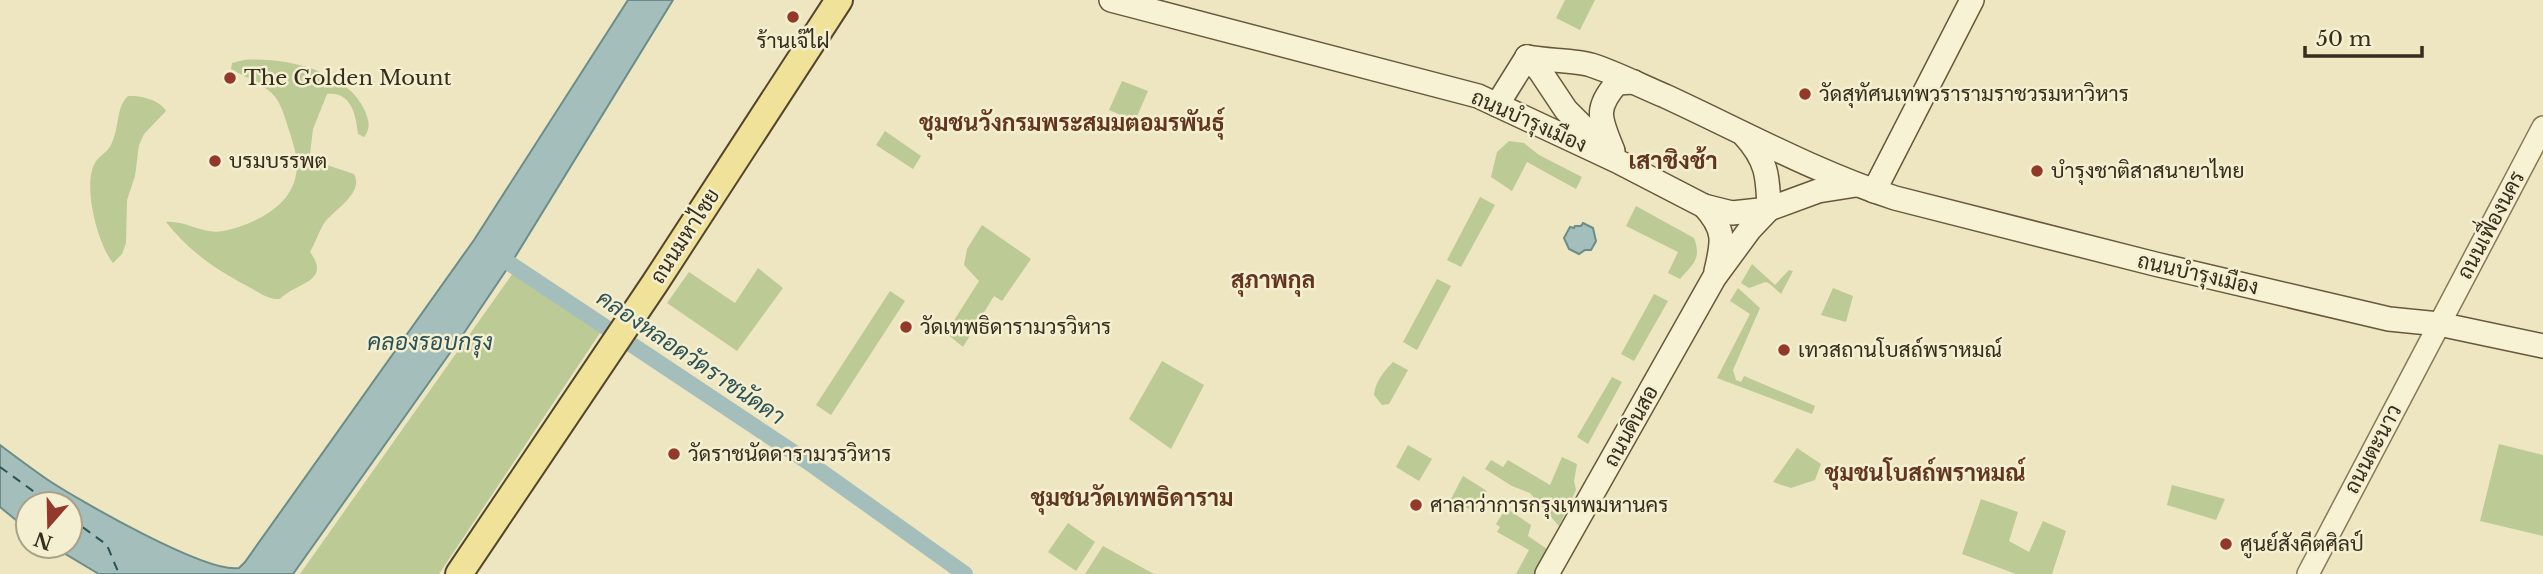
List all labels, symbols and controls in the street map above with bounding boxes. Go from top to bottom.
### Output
marker: ร้านเจ๊ไฝ [785,9,801,25]
scale bar [2305,14,2422,58]
text: 50 m [2316,26,2372,52]
place label: ร้านเจ๊ไฝ [756,28,830,54]
place label: The Golden Mount [244,65,451,91]
marker: The Golden Mount [222,70,238,86]
place label: วัดสุทัศนเทพวรารามราชวรมหาวิหาร [1819,81,2129,108]
street label: ถนนบำรุงเมือง [1467,83,1591,159]
marker: วัดสุทัศนเทพวรารามราชวรมหาวิหาร [1797,86,1813,102]
district label: ชุมชนวังกรมพระสมมตอมรพันธุ์ [919,107,1226,140]
district label: เสาชิงช้า [1628,145,1718,175]
place label: บรมบรรพต [229,148,327,174]
marker: บรมบรรพต [207,153,223,169]
place label: บำรุงชาติสาสนายาไทย [2051,158,2244,185]
marker: บำรุงชาติสาสนายาไทย [2029,163,2045,179]
street label: ถนนเฟื่องนคร [2445,163,2530,283]
street label: ถนนมหาไชย [645,183,725,289]
street label: ถนนบำรุงเมือง [2135,246,2261,302]
district label: สุภาพกุล [1231,266,1315,297]
water label: คลองหลอดวัดราชนัดดา [592,284,790,430]
place label: วัดเทพธิดารามวรวิหาร [920,314,1111,340]
marker: วัดเทพธิดารามวรวิหาร [898,319,914,335]
water label: คลองรอบกรุง [367,328,493,358]
place label: เทวสถานโบสถ์พราหมณ์ [1798,336,2002,363]
marker: เทวสถานโบสถ์พราหมณ์ [1776,342,1792,358]
street label: ถนนดินสอ [1598,381,1664,471]
street label: ถนนตะนาว [2339,400,2407,498]
place label: วัดราชนัดดารามวรวิหาร [688,441,891,467]
marker: วัดราชนัดดารามวรวิหาร [666,446,682,462]
district label: ชุมชนโบสถ์พราหมณ์ [1824,457,2026,490]
district label: ชุมชนวัดเทพธิดาราม [1031,483,1233,515]
north arrow [14,490,84,560]
place label: ศาลาว่าการกรุงเทพมหานคร [1430,492,1668,519]
marker: ศาลาว่าการกรุงเทพมหานคร [1408,497,1424,513]
text: N [31,527,56,554]
place label: ศูนย์สังคีตศิลป์ [2240,529,2364,559]
marker: ศูนย์สังคีตศิลป์ [2218,536,2234,552]

